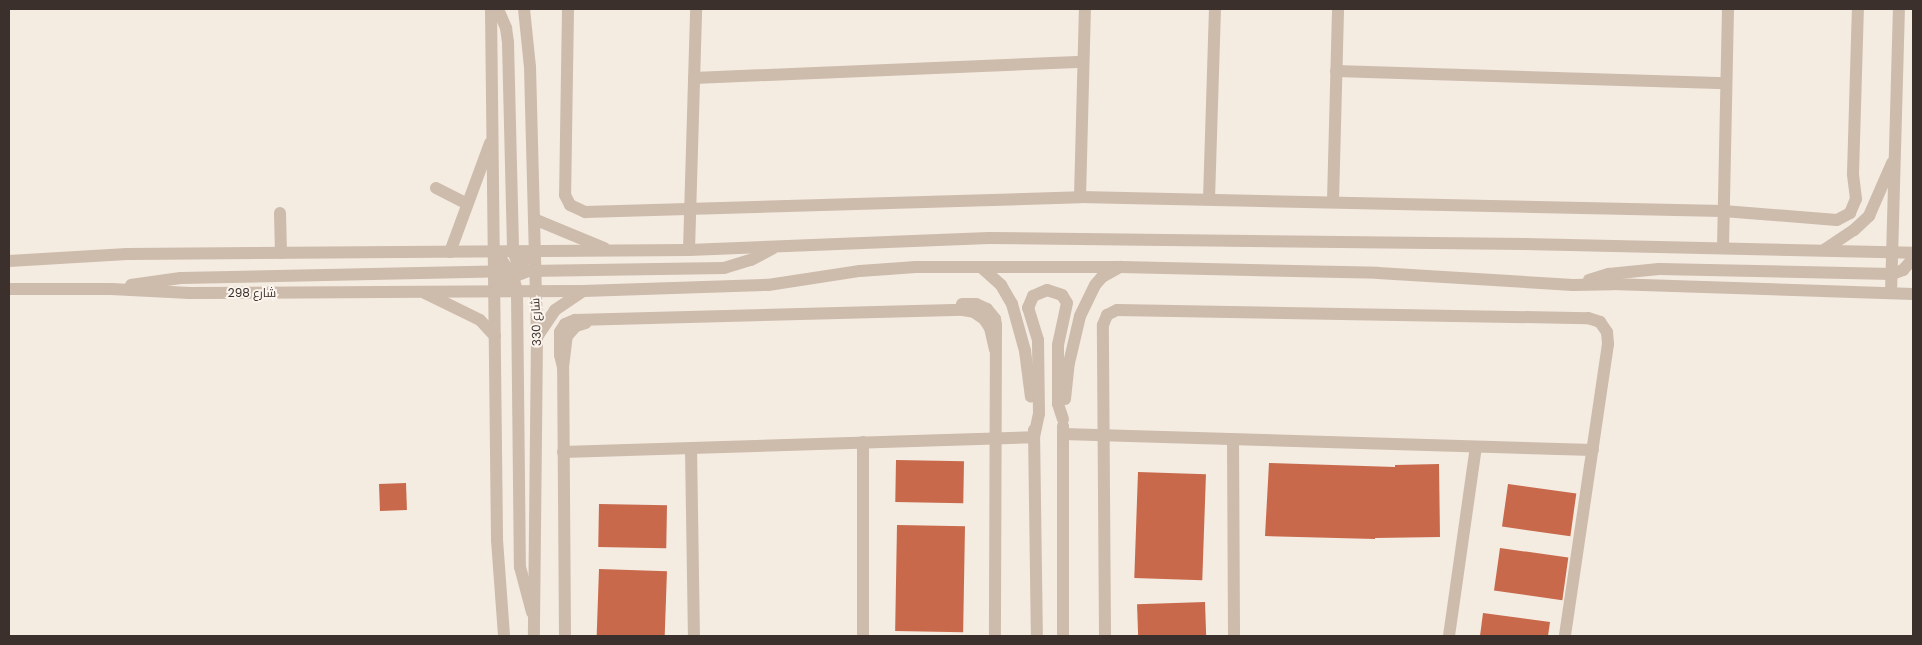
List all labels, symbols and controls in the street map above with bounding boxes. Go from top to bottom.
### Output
street label: شارع 298 [228,286,276,300]
street label: شارع 330 [528,298,544,346]

